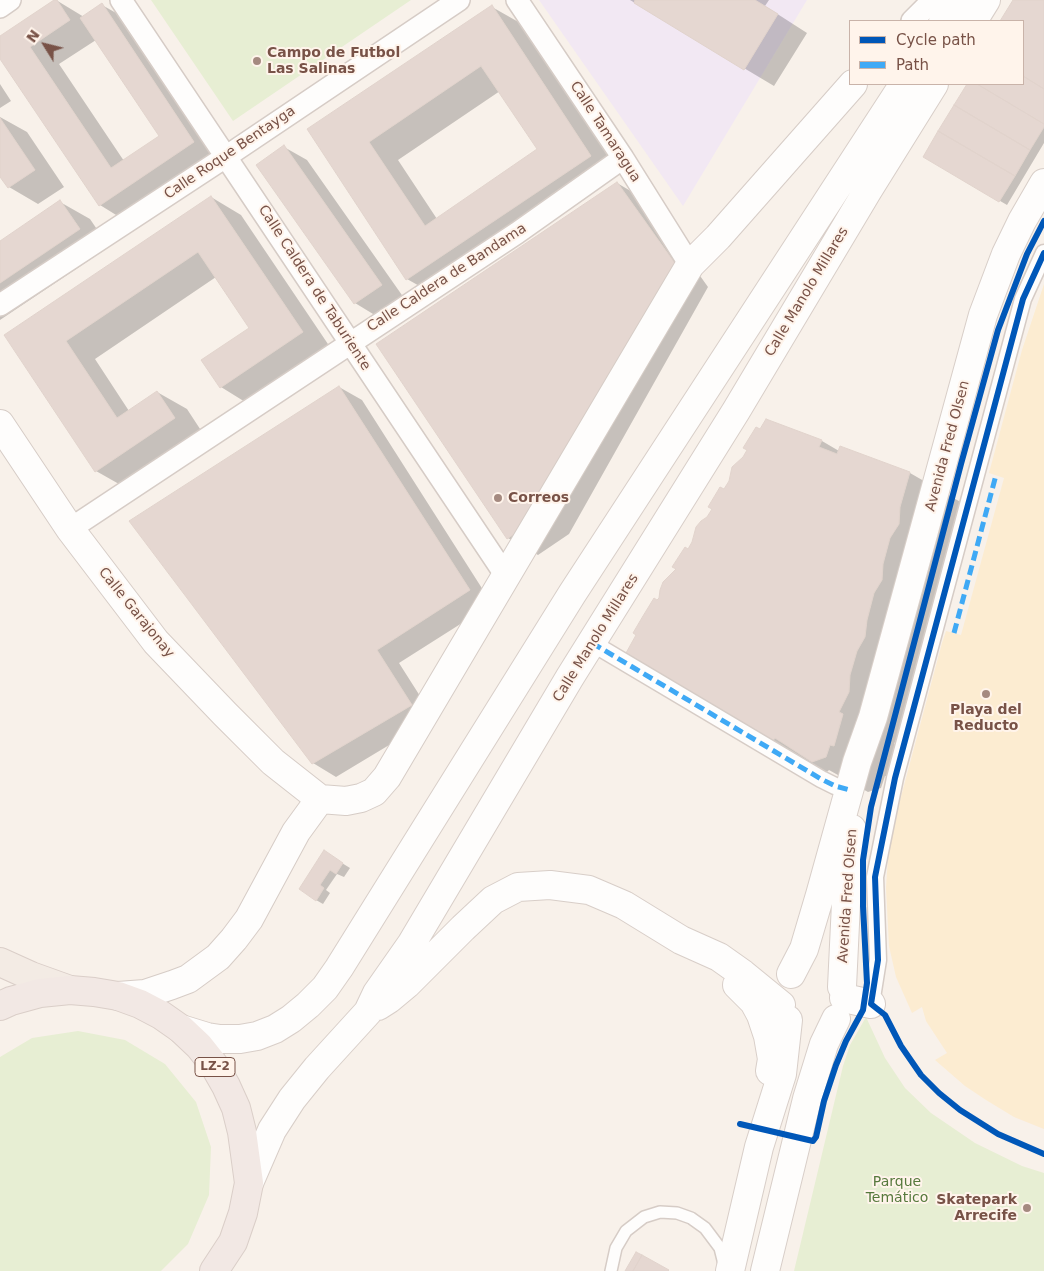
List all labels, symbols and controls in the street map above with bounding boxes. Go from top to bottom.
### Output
north arrow [20,20,70,70]
legend [849,20,1024,85]
text: N [23,27,43,46]
text: Cycle path [896,31,976,49]
place label: Campo de Futbol Las Salinas [267,45,400,78]
marker: Campo de Futbol Las Salinas [251,55,263,67]
text: Path [896,56,929,74]
street label: Calle Tamaragua [566,78,644,186]
street label: Calle Roque Bentayga [161,103,299,203]
street label: Calle Caldera de Taburiente [254,202,374,374]
street label: Calle Caldera de Bandama [364,220,530,336]
street label: Calle Manolo Millares [762,224,852,360]
street label: Avenida Fred Olsen [922,379,974,513]
place label: Correos [508,490,569,506]
marker: Correos [492,492,504,504]
street label: Calle Garajonay [94,565,178,661]
street label: Calle Manolo Millares [550,571,642,705]
marker: Playa del Reducto [980,688,992,700]
place label: Playa del Reducto [950,702,1022,734]
street label: Avenida Fred Olsen [835,828,861,964]
road number: LZ-2 [195,1058,235,1076]
park label: Parque Temático [866,1174,928,1206]
place label: Skatepark Arrecife [936,1192,1017,1224]
marker: Skatepark Arrecife [1021,1202,1033,1214]

